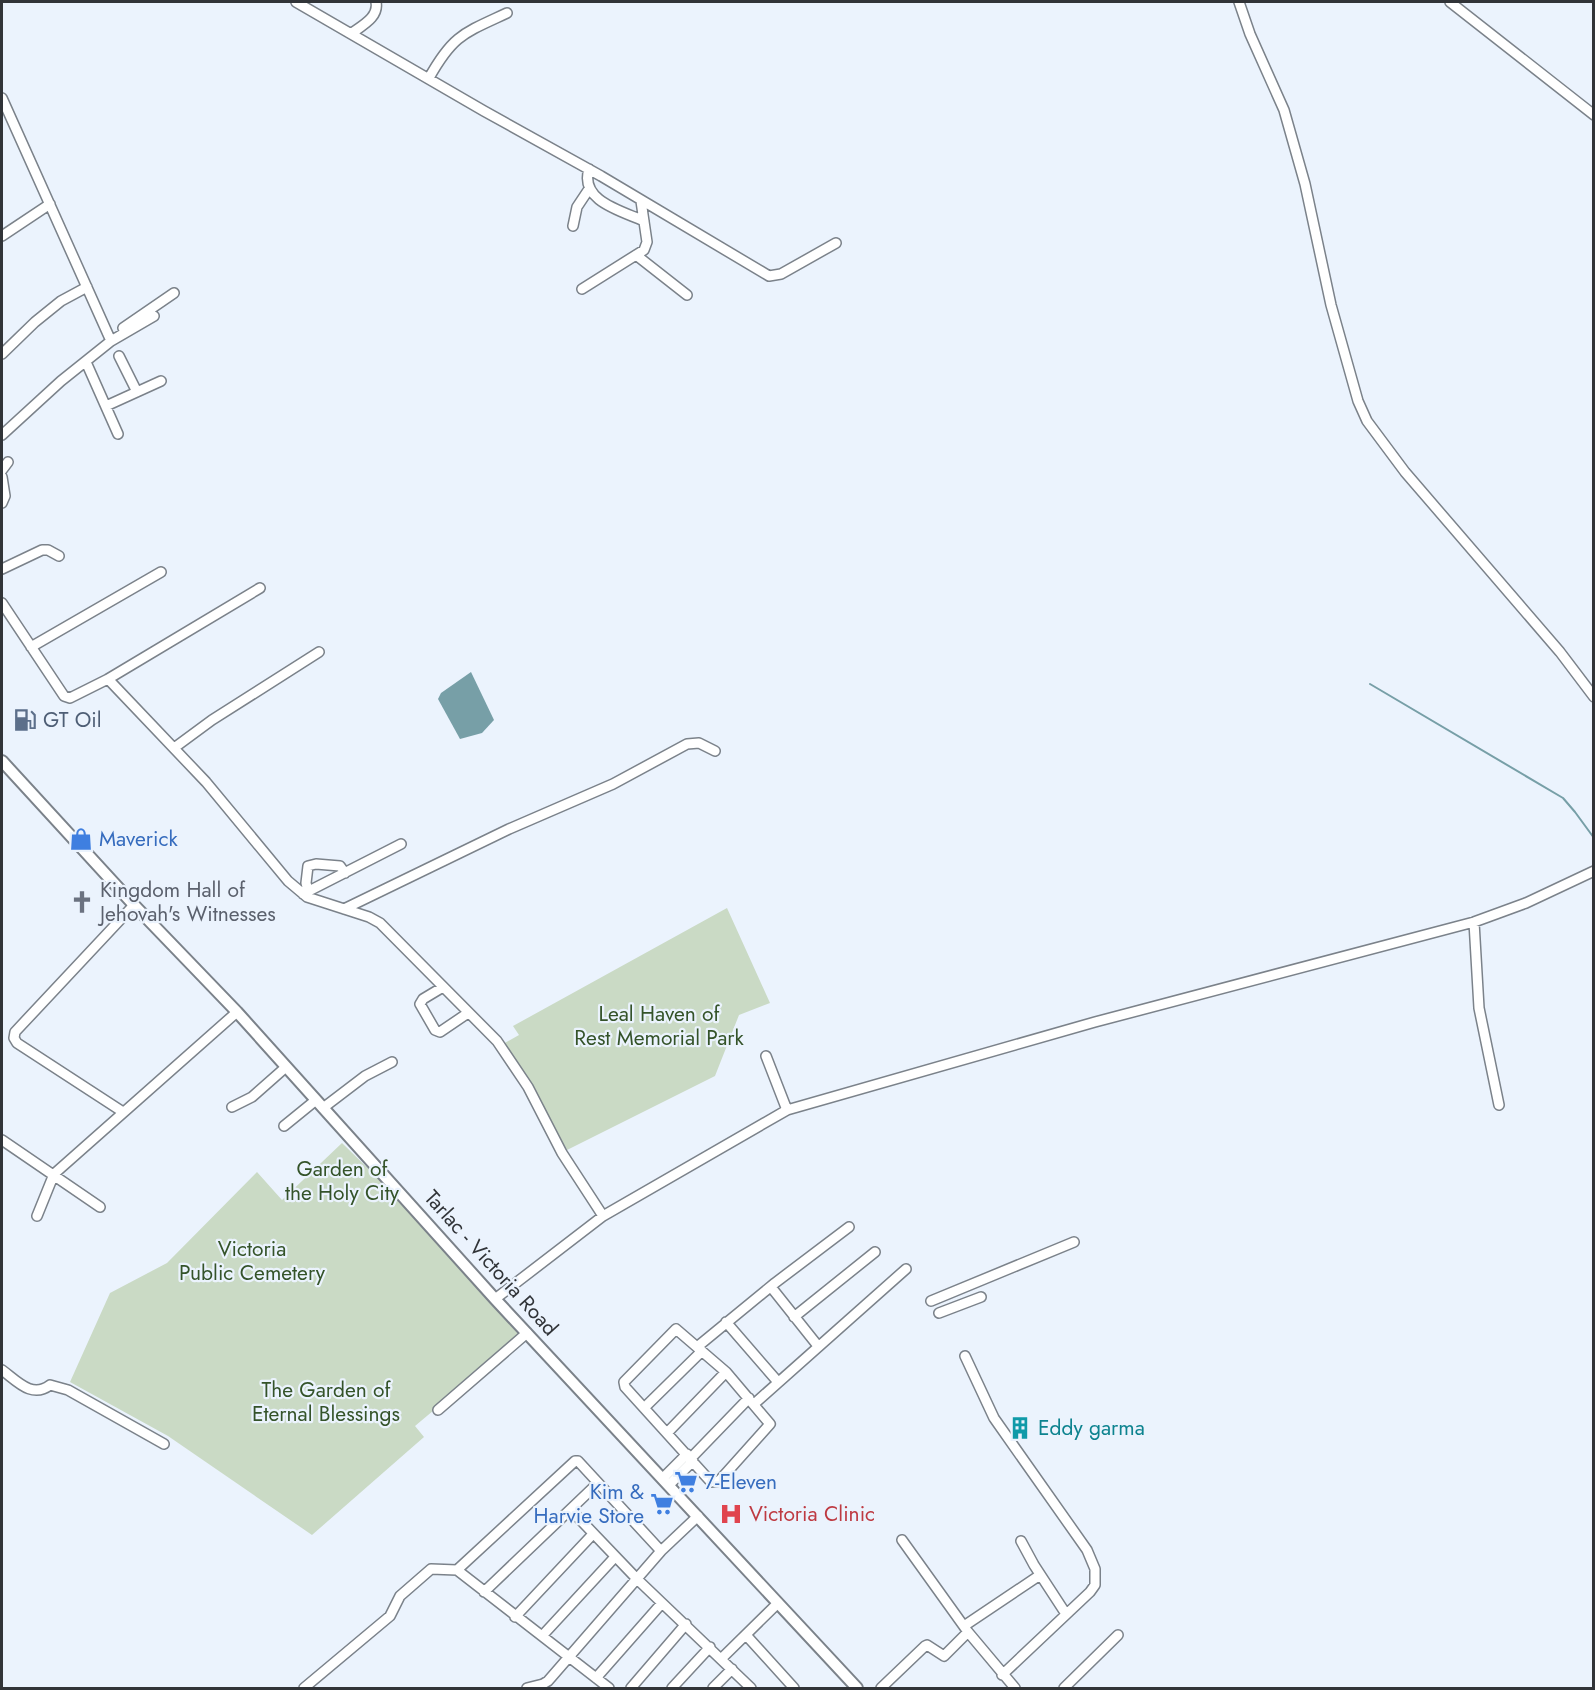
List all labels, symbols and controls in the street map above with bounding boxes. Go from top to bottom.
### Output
place label: GT Oil [43,705,102,735]
fuel station icon: GT Oil [12,707,38,733]
place label: Maverick [99,824,178,854]
shop icon: Maverick [68,826,94,852]
place label: Kingdom Hall of Jehovah's Witnesses [97,875,276,929]
church icon: Kingdom Hall of Jehovah's Witnesses [69,889,95,915]
park label: Leal Haven of Rest Memorial Park [574,999,744,1053]
park label: Garden of the Holy City [285,1154,400,1208]
street label: Tarlac - Victoria Road [417,1183,565,1343]
park label: Victoria Public Cemetery [179,1234,326,1288]
park label: The Garden of Eternal Blessings [252,1375,400,1429]
place label: Eddy garma [1038,1413,1145,1443]
building icon: Eddy garma [1007,1415,1033,1441]
place label: 7-Eleven [704,1467,777,1497]
supermarket icon: 7-Eleven [673,1469,699,1495]
place label: Kim & Harvie Store [534,1477,644,1531]
supermarket icon: Kim & Harvie Store [649,1491,675,1517]
place label: Victoria Clinic [749,1499,875,1529]
hospital icon: Victoria Clinic [718,1501,744,1527]

